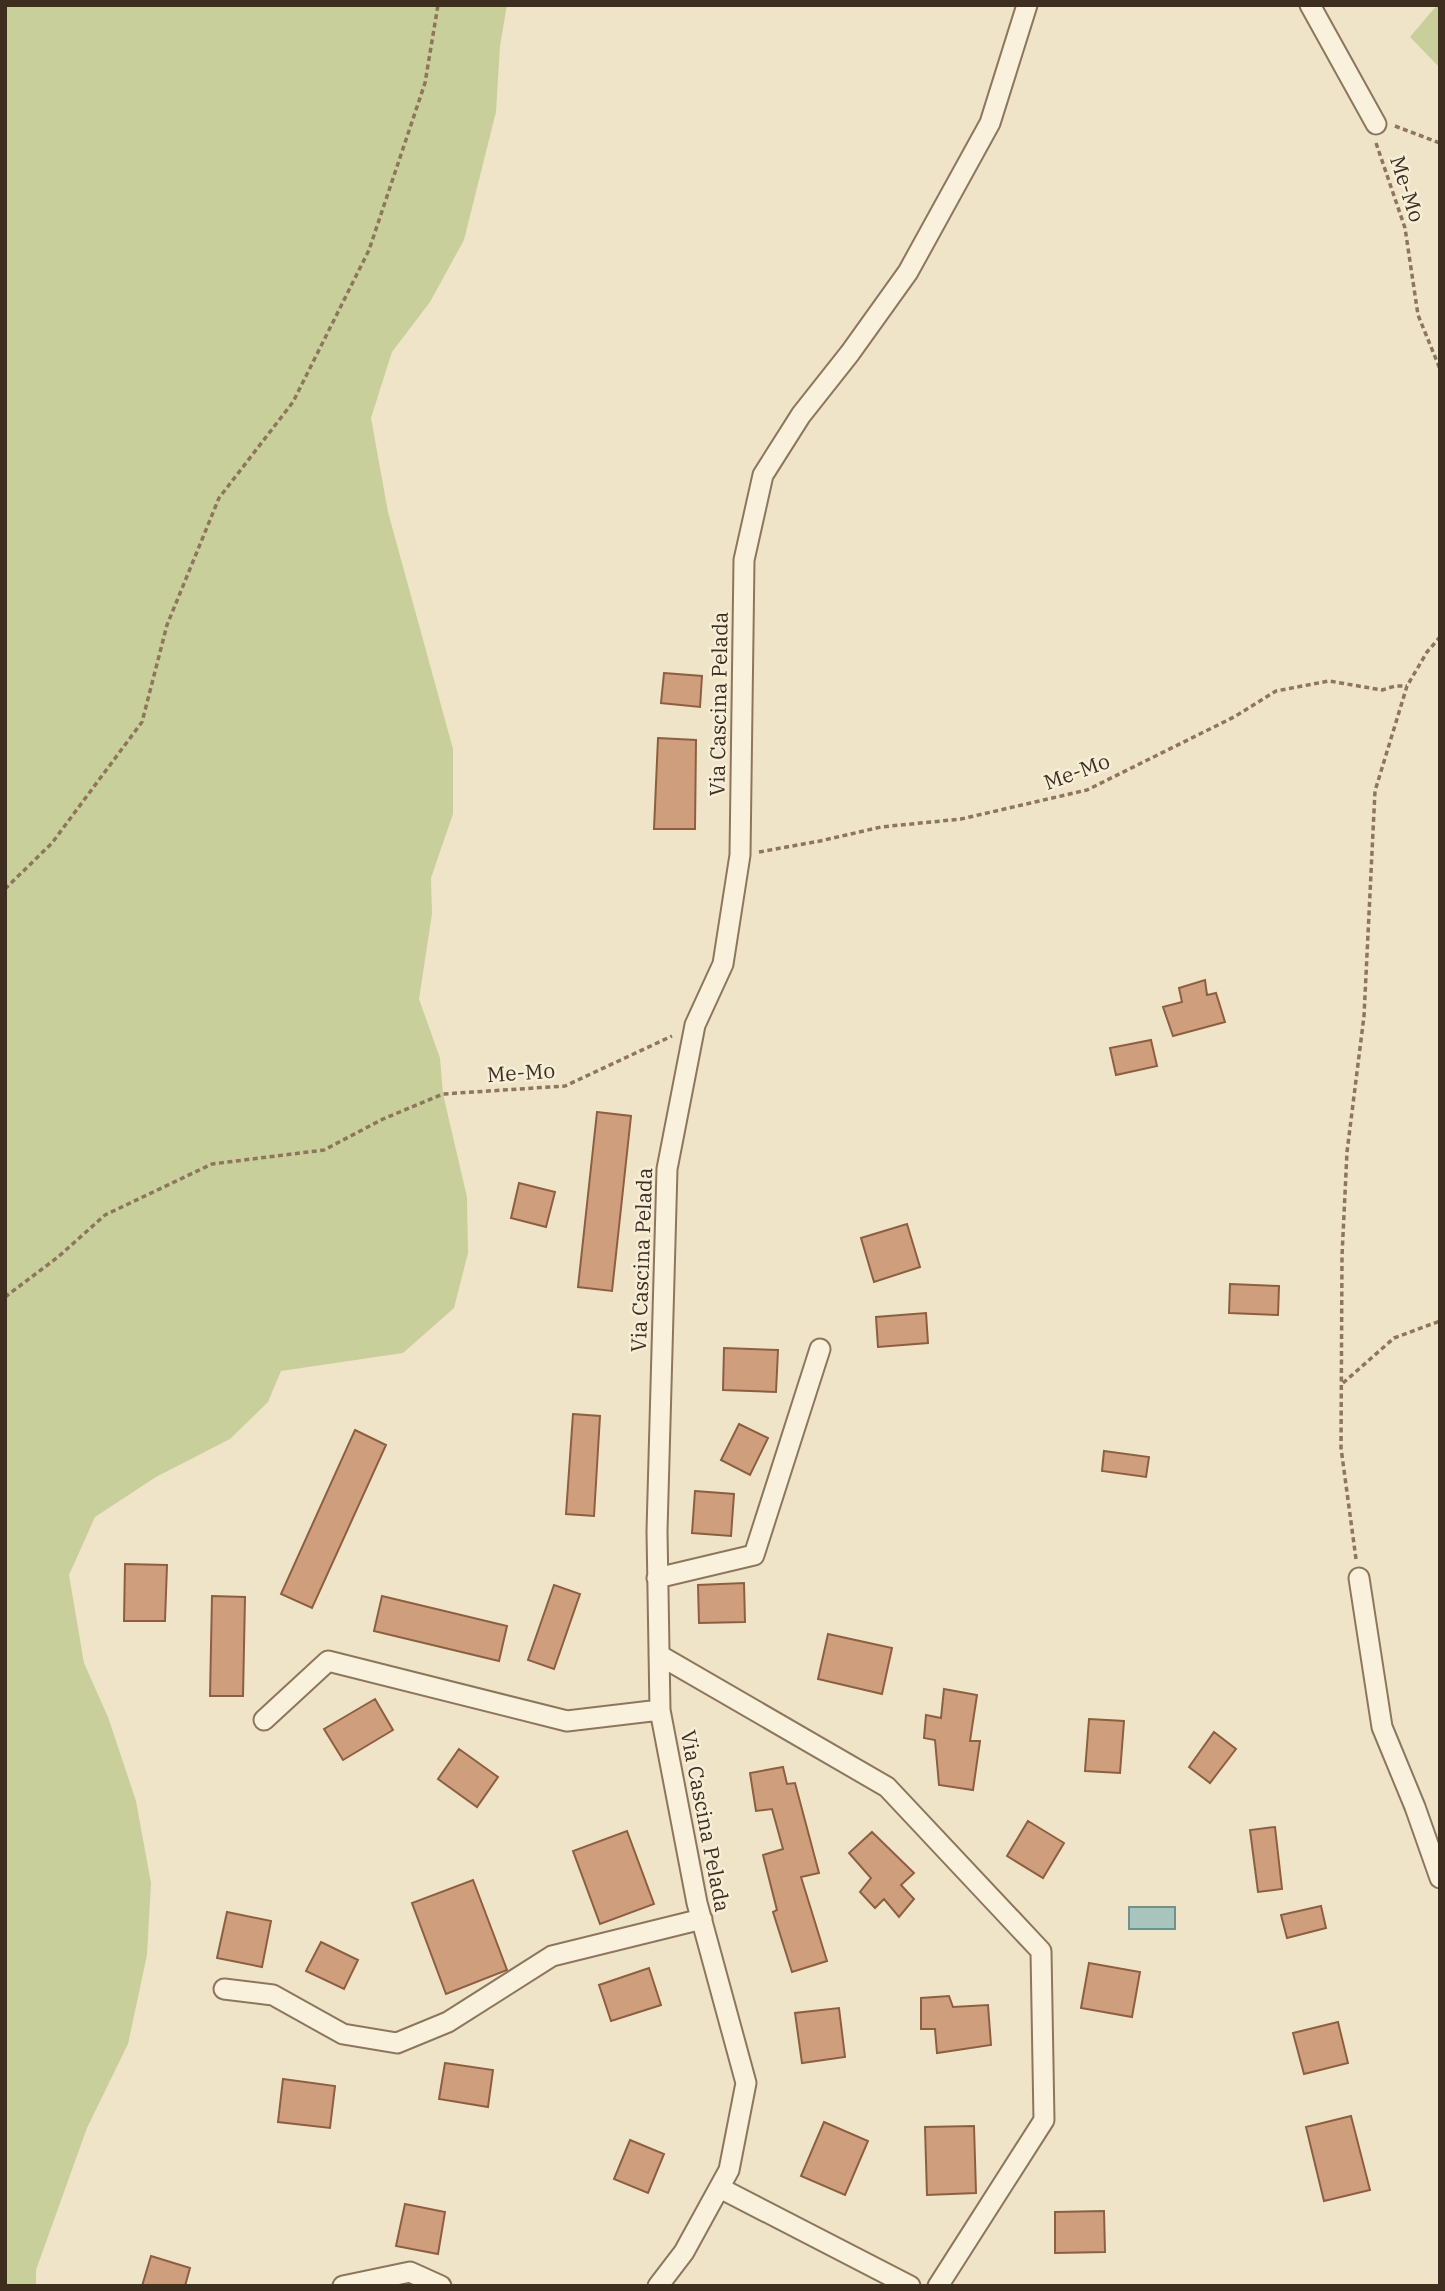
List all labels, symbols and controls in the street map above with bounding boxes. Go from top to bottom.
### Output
street label: Me-Mo [1384,152,1432,225]
street label: Via Cascina Pelada [702,611,734,797]
street label: Me-Mo [1040,746,1113,796]
street label: Me-Mo [486,1056,556,1088]
street label: Via Cascina Pelada [624,1167,658,1353]
street label: Via Cascina Pelada [675,1727,737,1914]

